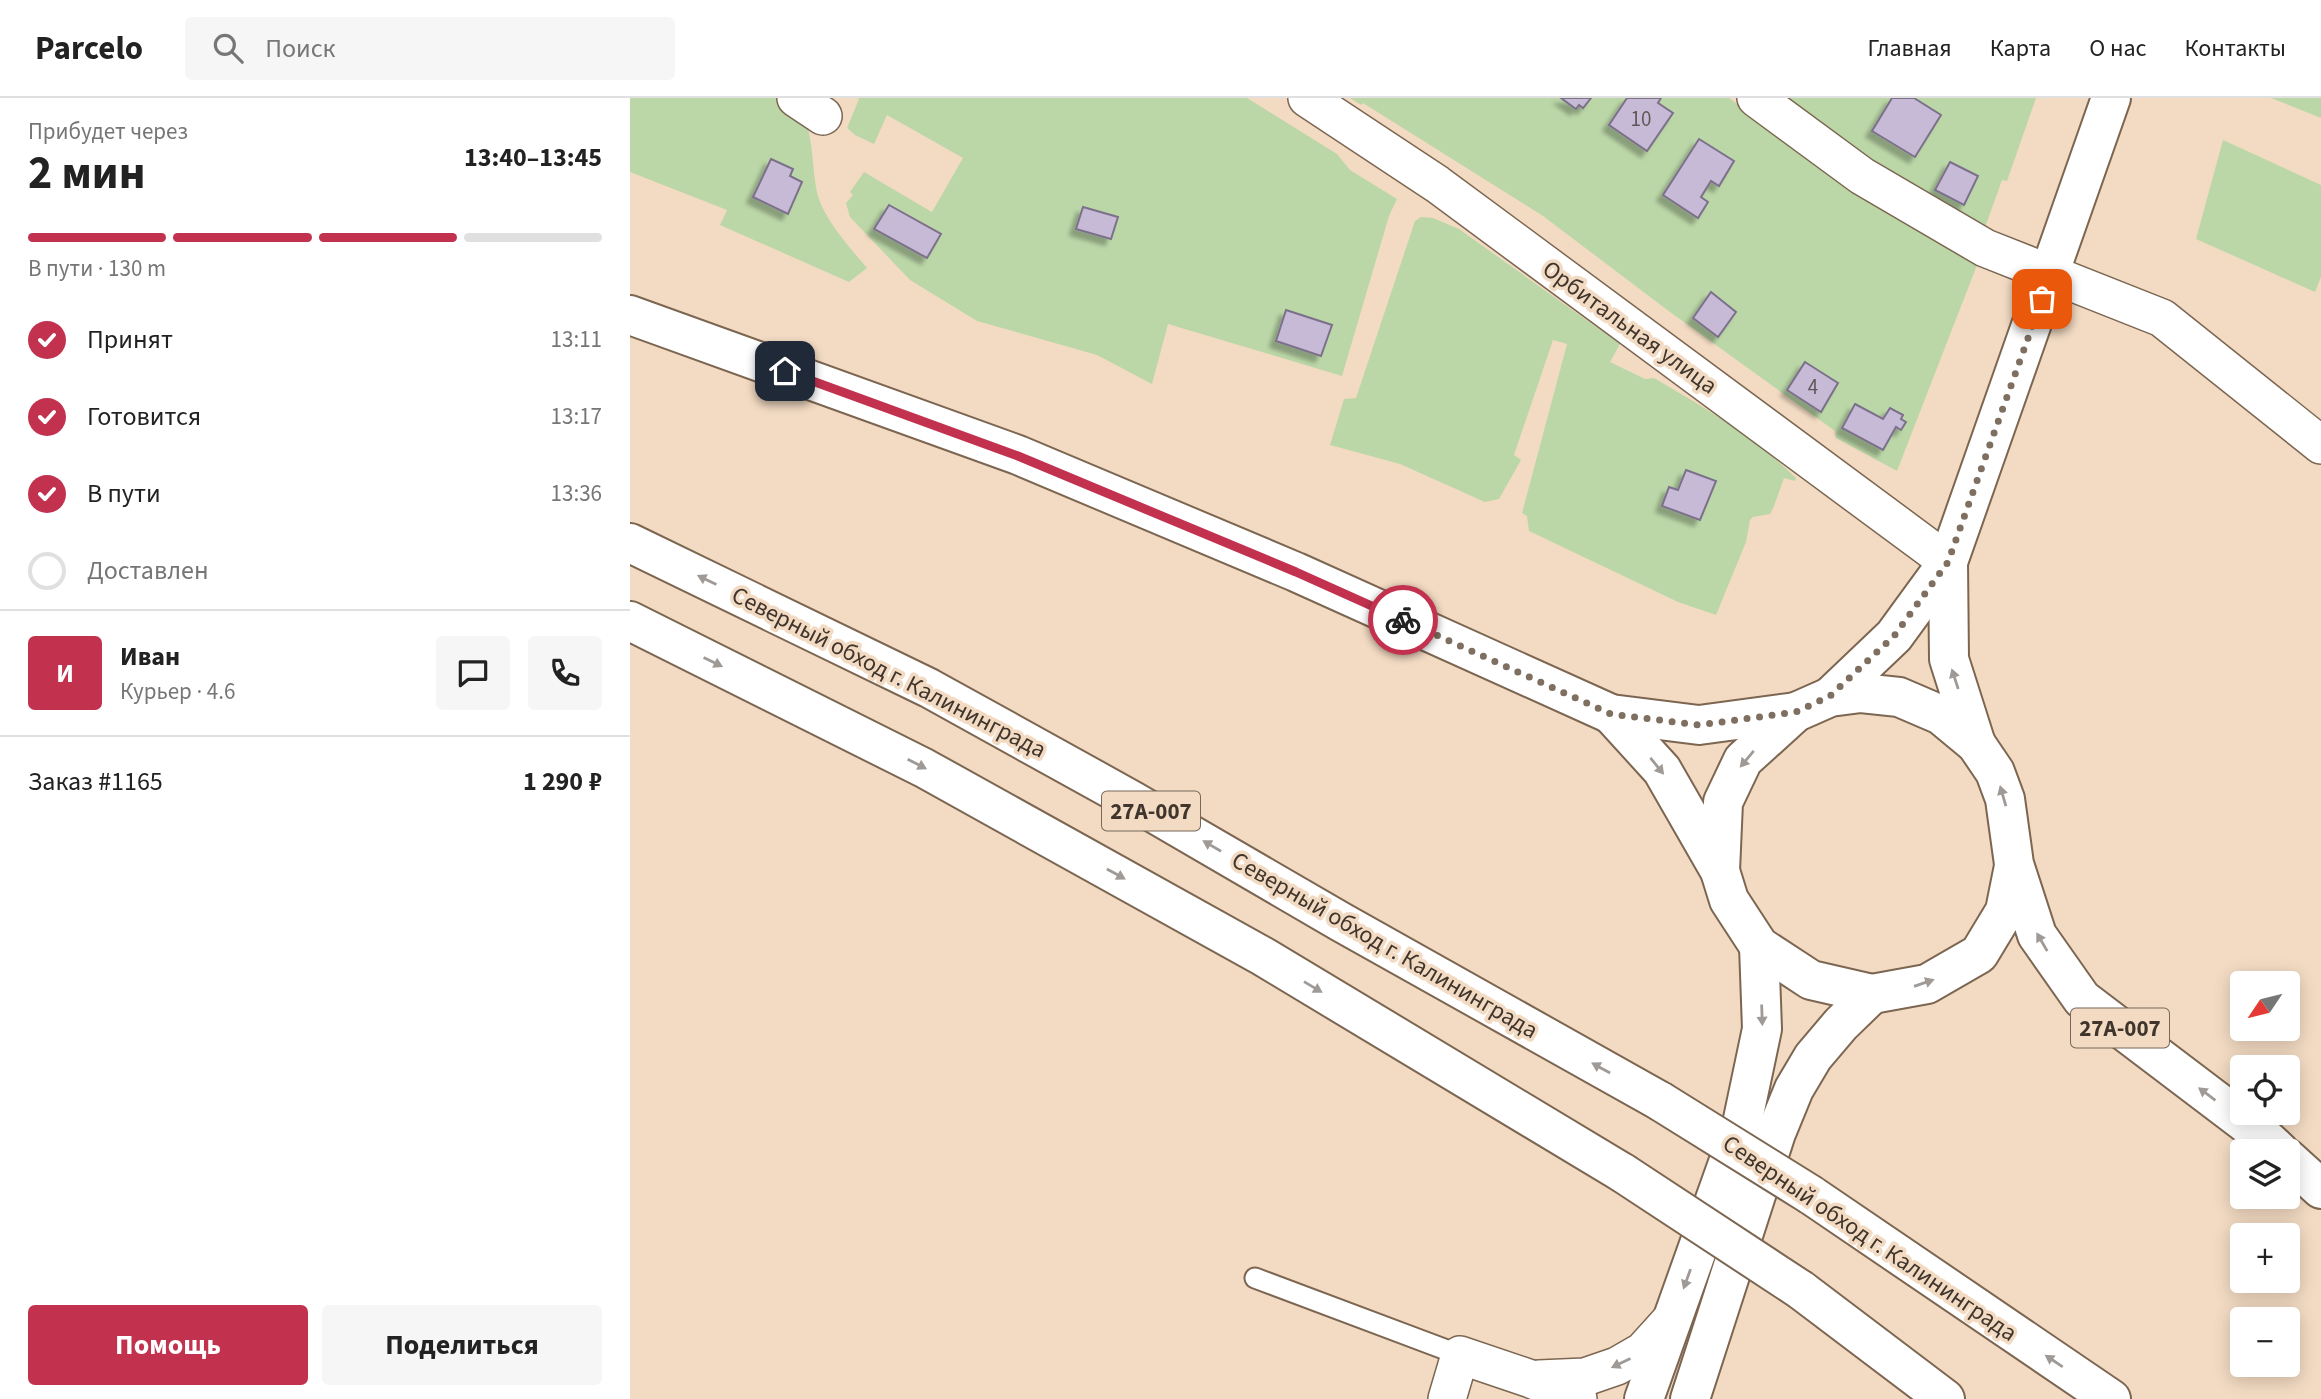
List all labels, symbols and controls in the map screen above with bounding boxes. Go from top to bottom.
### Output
search box [185,17,675,80]
text: Parcelo [35,25,143,72]
icon: search [209,29,247,67]
text: Поиск [265,30,335,67]
text: Главная [1867,31,1952,66]
text: Карта [1990,31,2051,66]
text: О нас [2089,31,2146,66]
text: Контакты [2184,31,2286,66]
house number: 10 [1631,104,1651,134]
text: Прибудет через [28,115,188,148]
text: 13:40–13:45 [464,139,602,176]
text: 2 мин [28,141,145,206]
text: В пути · 130 m [28,252,166,285]
street label: Орбитальная улица [1535,252,1724,403]
pin [2012,269,2072,329]
icon: bag [2023,280,2061,318]
icon: check [28,321,66,359]
text: Принят [87,321,173,358]
text: 13:11 [551,323,602,356]
pin [755,341,815,401]
icon: home [766,352,804,390]
house number: 4 [1808,372,1818,402]
icon: check [28,398,66,436]
text: Готовится [87,398,201,435]
text: 13:17 [551,400,602,433]
icon: check [28,475,66,513]
text: В пути [87,475,161,512]
text: 13:36 [551,477,602,510]
text: Доставлен [87,552,209,589]
one-way arrow [697,574,717,585]
street label: Северный обход г. Калининграда [726,578,1052,767]
courier [1368,585,1438,655]
icon: bike [1384,601,1422,639]
button: chat [436,636,510,710]
button: phone [528,636,602,710]
text: Иван [120,638,180,675]
text: И [56,655,74,692]
one-way arrow [703,657,723,668]
one-way arrow [1949,668,1960,689]
text: Курьер · 4.6 [120,675,235,708]
one-way arrow [1739,750,1754,768]
one-way arrow [1649,756,1664,774]
one-way arrow [907,758,927,770]
text: Заказ #1165 [28,763,163,800]
text: 1 290 ₽ [523,763,602,800]
one-way arrow [1997,785,2008,807]
road number: 27А-007 [1102,792,1200,831]
one-way arrow [1202,840,1221,852]
street label: Северный обход г. Калининграда [1225,843,1544,1048]
one-way arrow [1106,868,1125,880]
one-way arrow [2036,932,2048,951]
north arrow [2230,971,2300,1041]
map controls [2230,971,2300,1377]
one-way arrow [1914,977,1935,988]
one-way arrow [1304,980,1323,993]
one-way arrow [1756,1004,1767,1026]
road number: 27А-007 [2071,1009,2169,1048]
button: locate [2230,1055,2300,1125]
one-way arrow [1591,1062,1611,1074]
one-way arrow [2198,1088,2216,1102]
street label: Северный обход г. Калининграда [1715,1126,2024,1350]
button: layers [2230,1139,2300,1209]
button: + [2230,1223,2300,1293]
one-way arrow [1681,1269,1692,1290]
button: Помощь [28,1305,308,1385]
button: Поделиться [322,1305,602,1385]
button: − [2230,1307,2300,1377]
one-way arrow [2044,1354,2064,1367]
one-way arrow [1611,1357,1631,1368]

